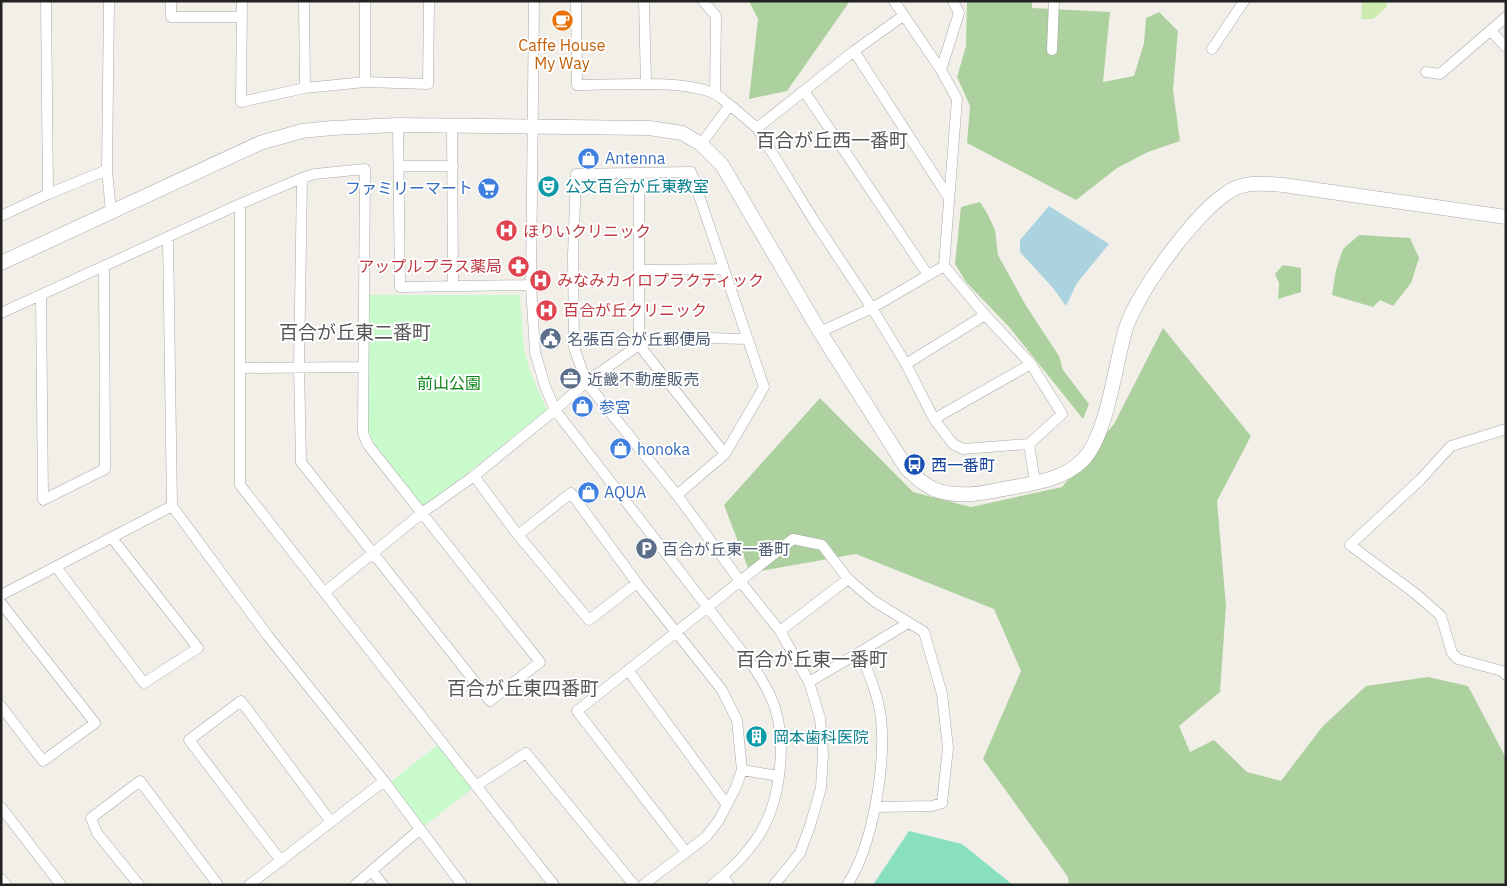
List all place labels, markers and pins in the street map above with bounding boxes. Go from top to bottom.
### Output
cafe icon: Caffe House My Way [550,9,574,33]
place label: Caffe House My Way [518,35,606,73]
shop icon: Antenna [577,146,601,170]
place label: Antenna [605,148,666,168]
theatre icon: 公文百合が丘東教室 [537,174,561,198]
supermarket icon: ファミリーマート [477,176,501,200]
place label: 公文百合が丘東教室 [565,176,709,196]
place label: ファミリーマート [345,178,473,198]
hospital icon: ほりいクリニック [495,219,519,243]
place label: ほりいクリニック [523,221,651,241]
pharmacy icon: アップルプラス薬局 [506,254,530,278]
place label: アップルプラス薬局 [358,256,502,276]
hospital icon: みなみカイロプラクティック [529,268,553,292]
place label: みなみカイロプラクティック [557,270,764,290]
hospital icon: 百合が丘クリニック [535,298,559,322]
place label: 百合が丘クリニック [563,300,707,320]
public building icon: 名張百合が丘郵便局 [539,327,563,351]
place label: 名張百合が丘郵便局 [567,329,711,349]
office icon: 近畿不動産販売 [559,367,583,391]
place label: 近畿不動産販売 [587,369,699,389]
shop icon: 参宮 [571,395,595,419]
place label: 参宮 [599,397,631,417]
shop icon: honoka [609,437,633,461]
place label: honoka [637,439,690,459]
bus stop icon: 西一番町 [903,453,927,477]
place label: 西一番町 [931,455,995,475]
shop icon: AQUA [576,480,600,504]
place label: AQUA [604,482,646,502]
parking icon: 百合が丘東一番町 [634,537,658,561]
place label: 百合が丘東一番町 [662,539,790,559]
building icon: 岡本歯科医院 [745,725,769,749]
place label: 岡本歯科医院 [773,727,869,747]

